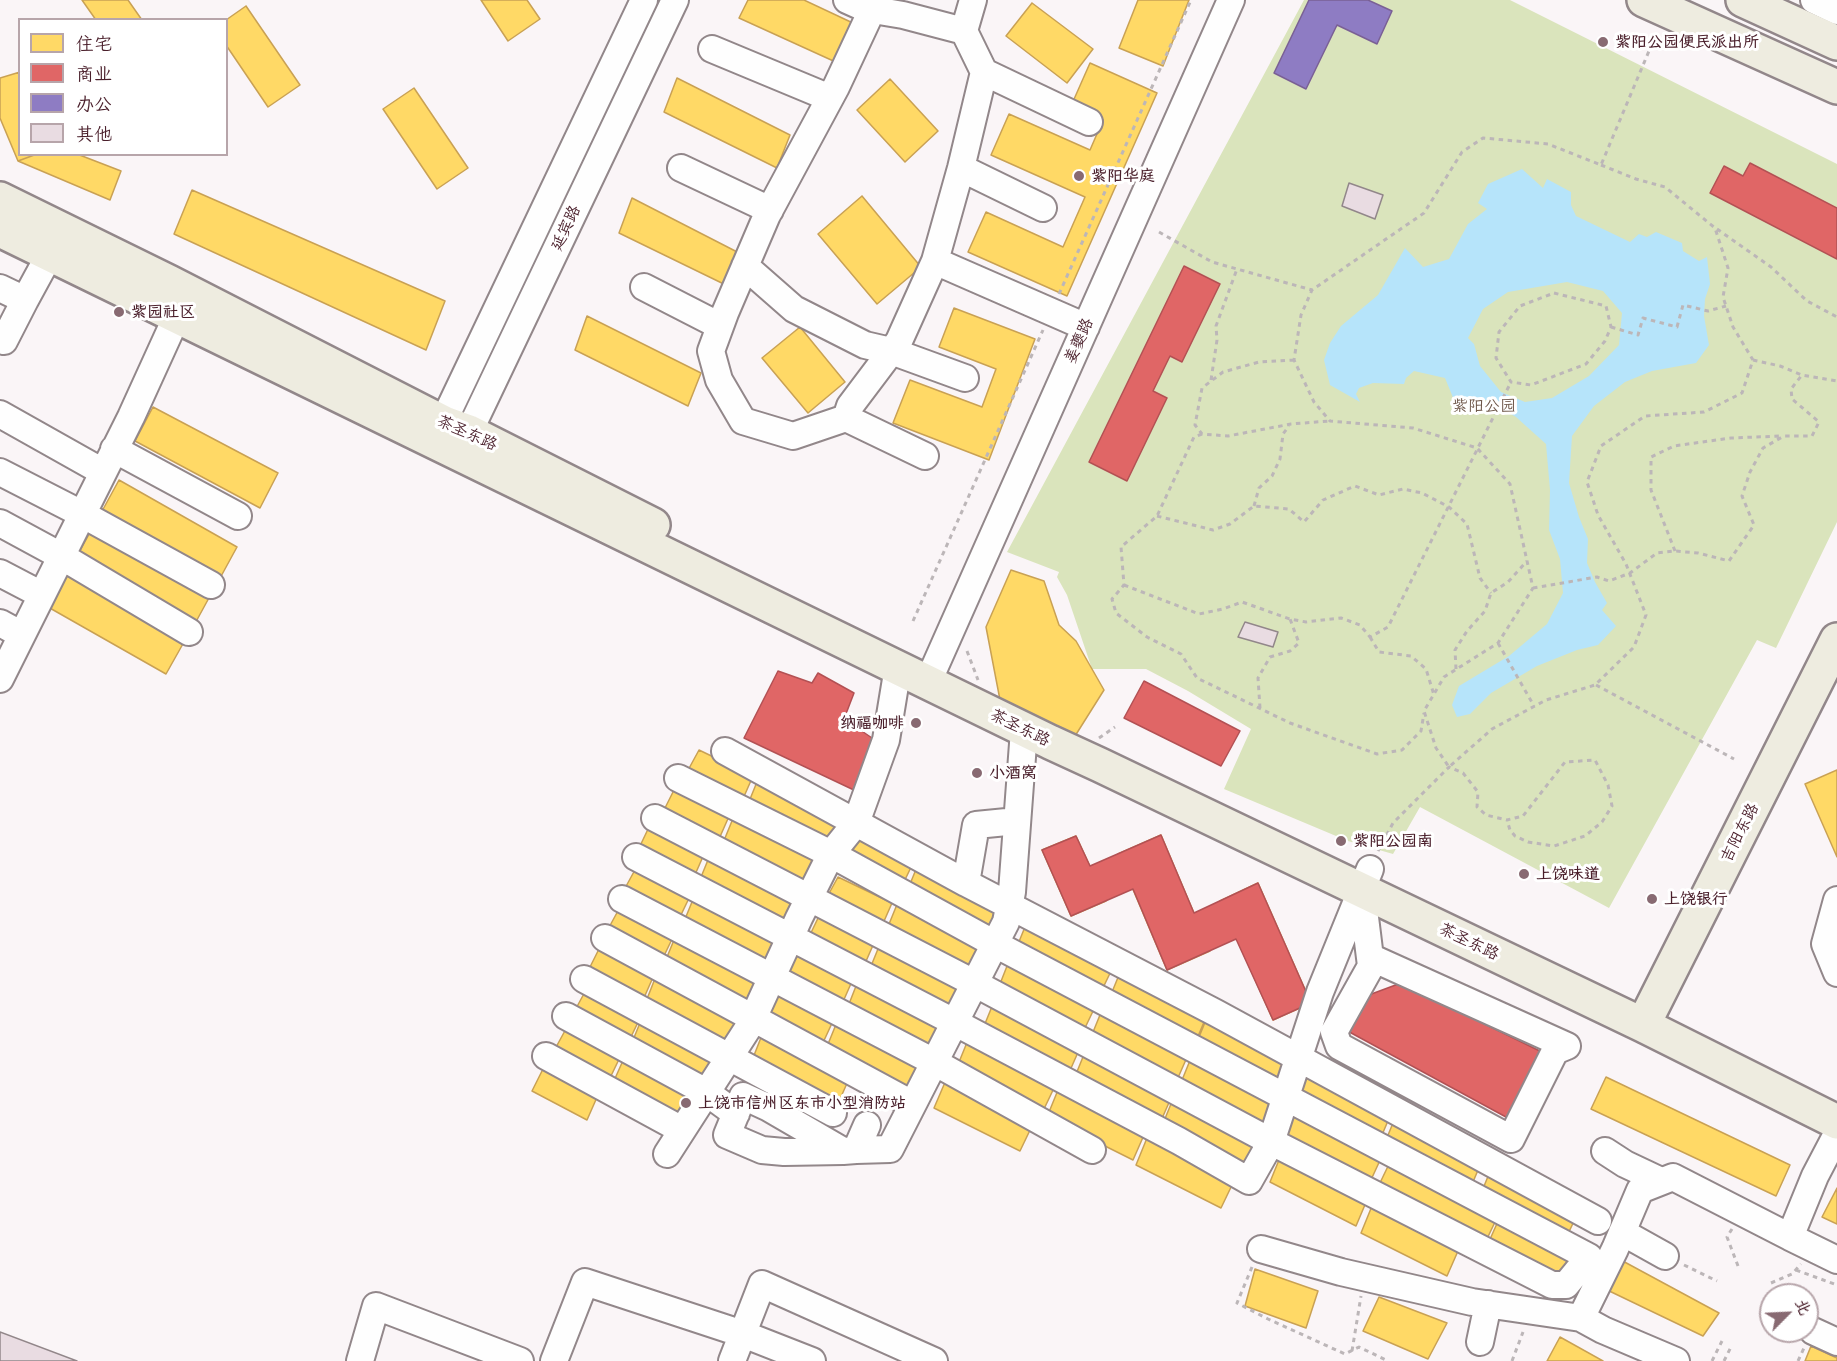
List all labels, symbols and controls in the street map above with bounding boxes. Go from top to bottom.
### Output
legend [18,18,228,156]
text: 住宅 [76,32,112,55]
place label: 紫阳公园便民派出所 [1615,32,1759,52]
marker: 紫阳公园便民派出所 [1596,35,1610,49]
text: 商业 [76,62,112,85]
text: 办公 [76,92,112,115]
text: 其他 [76,122,112,145]
place label: 紫阳华庭 [1091,166,1155,186]
marker: 紫阳华庭 [1072,169,1086,183]
street label: 延宾路 [547,202,585,254]
place label: 紫园社区 [131,302,195,322]
marker: 紫园社区 [112,305,126,319]
street label: 姜夔路 [1060,315,1098,367]
park label: 紫阳公园 [1452,396,1516,416]
street label: 茶圣东路 [434,411,500,455]
street label: 茶圣东路 [987,705,1053,751]
place label: 纳福咖啡 [840,713,904,733]
marker: 纳福咖啡 [909,716,923,730]
place label: 小酒窝 [989,763,1037,783]
marker: 小酒窝 [970,766,984,780]
street label: 吉阳东路 [1717,800,1763,866]
place label: 紫阳公园南 [1353,831,1433,851]
marker: 紫阳公园南 [1334,834,1348,848]
place label: 上饶味道 [1536,864,1600,884]
marker: 上饶味道 [1517,867,1531,881]
place label: 上饶银行 [1664,889,1728,909]
marker: 上饶银行 [1645,892,1659,906]
street label: 茶圣东路 [1436,919,1502,965]
place label: 上饶市信州区东市小型消防站 [698,1093,906,1113]
marker: 上饶市信州区东市小型消防站 [679,1096,693,1110]
north arrow [1759,1283,1819,1343]
text: 北 [1791,1295,1816,1318]

